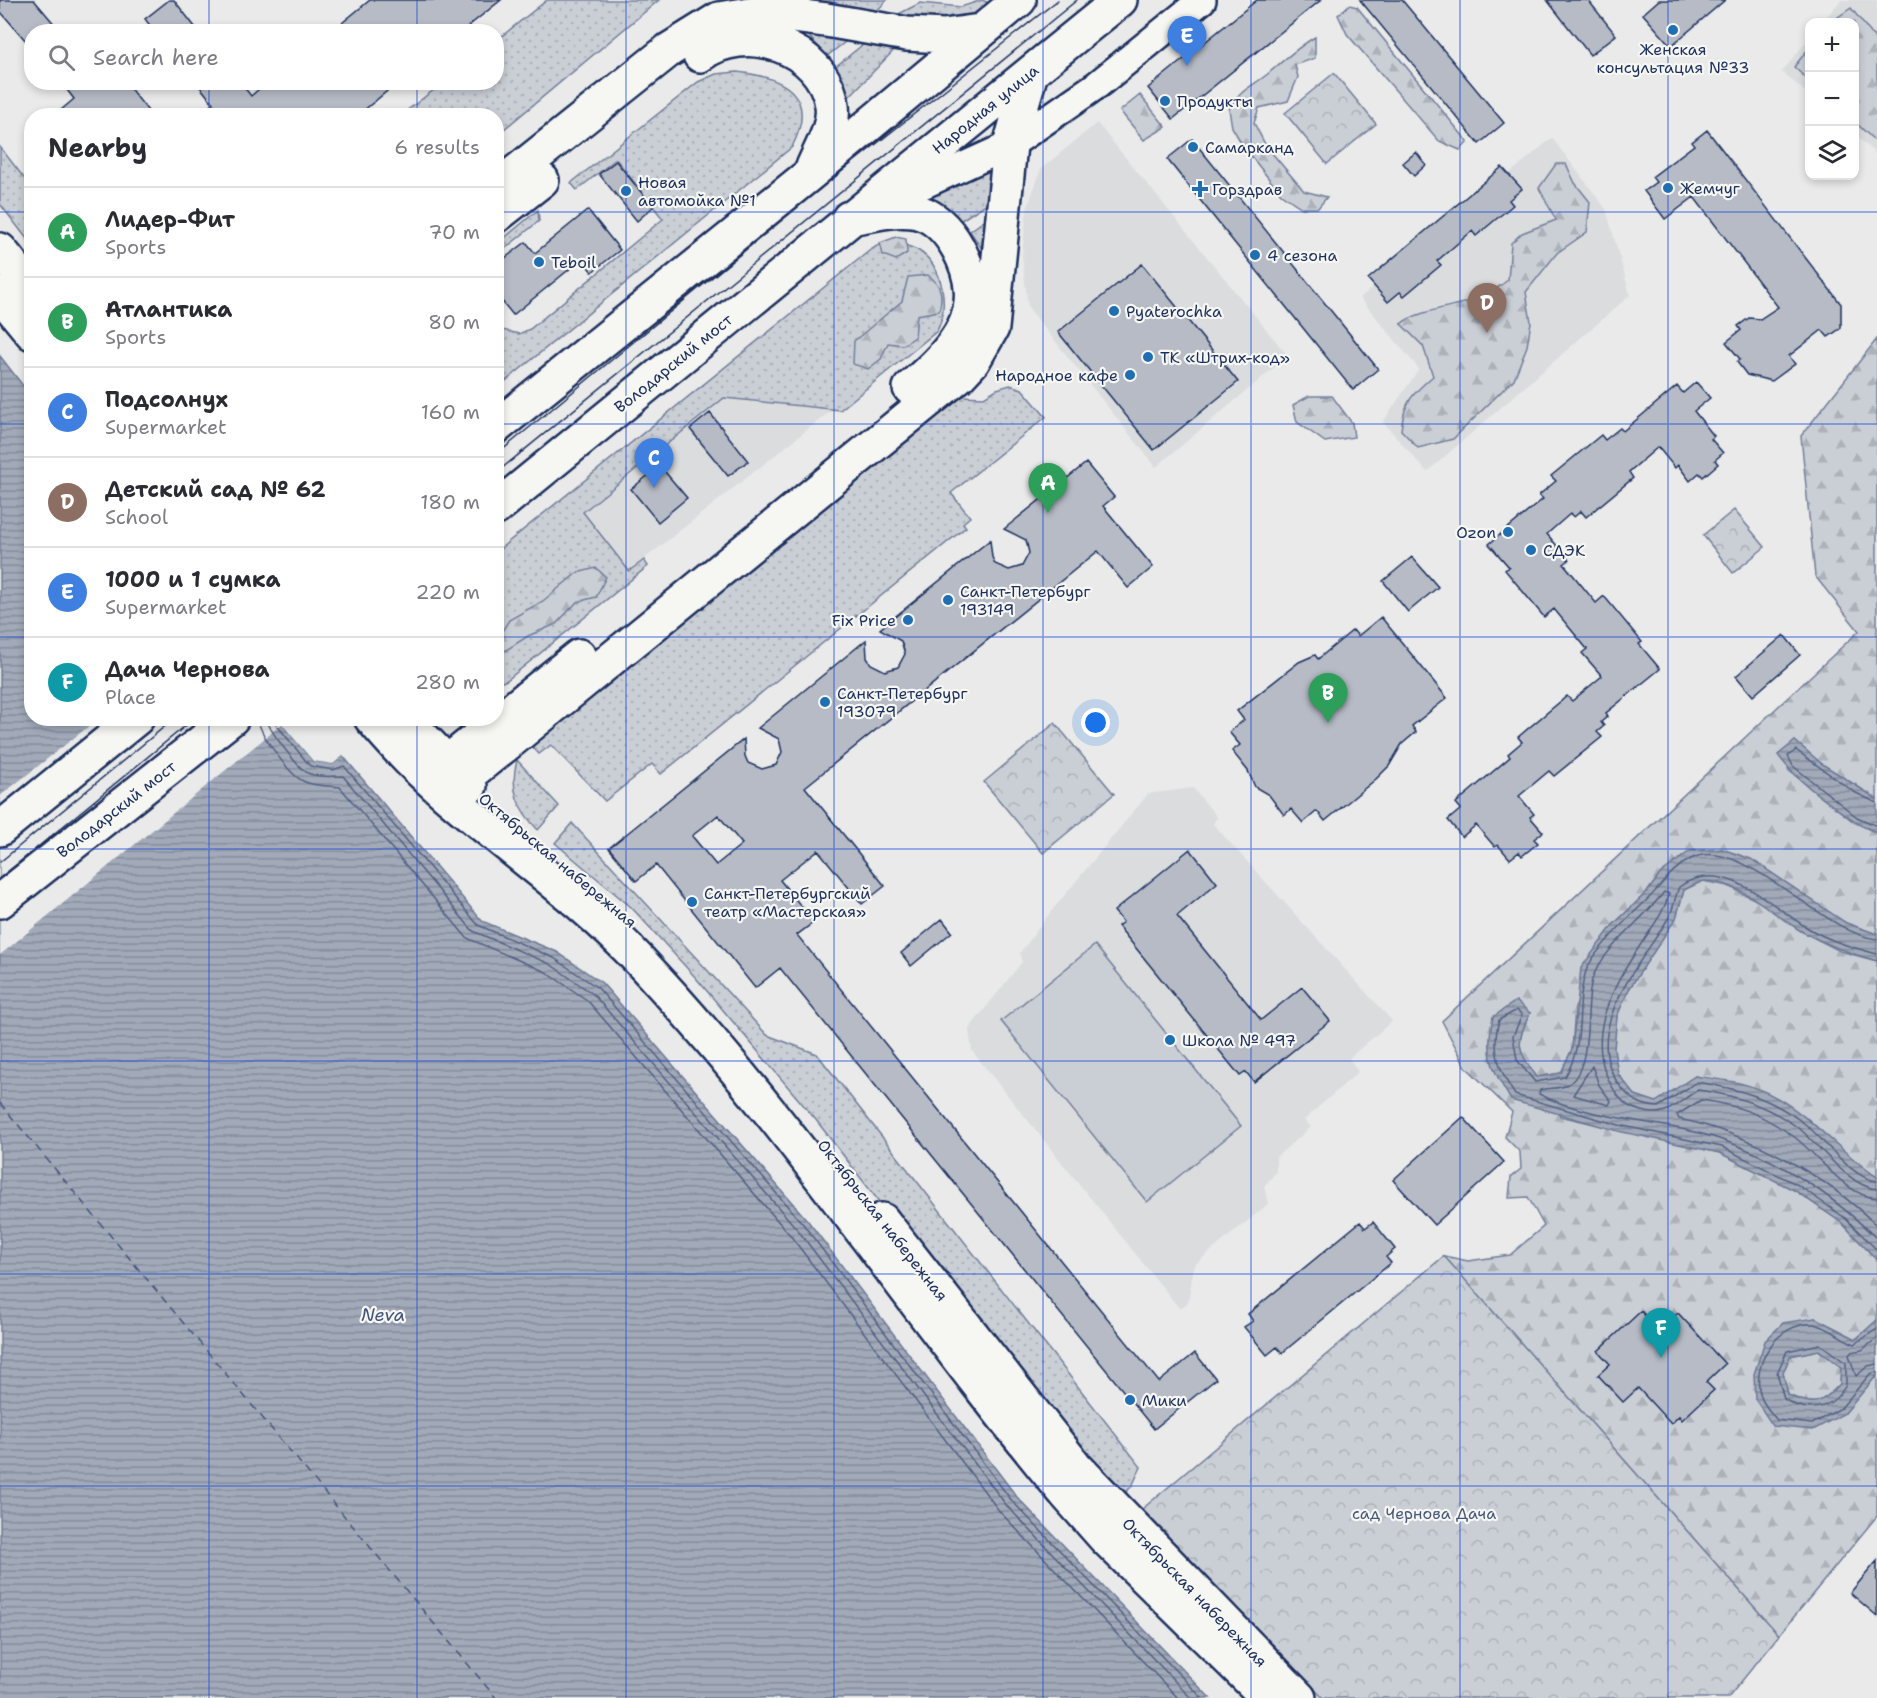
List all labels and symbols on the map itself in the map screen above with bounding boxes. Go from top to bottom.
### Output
pin: E [1168,16,1206,66]
marker: Женская консультация №33 [1666,23,1680,37]
place label: Женская консультация №33 [1597,39,1749,78]
street label: Народная улица [928,60,1043,159]
place label: Продукты [1177,91,1253,112]
marker: Продукты [1158,94,1172,108]
place label: Самарканд [1205,137,1294,158]
marker: Самарканд [1186,140,1200,154]
place label: Новая автомойка №1 [638,172,756,211]
place label: Жемчуг [1680,178,1741,199]
place label: Горздрав [1212,179,1282,200]
marker: Жемчуг [1661,181,1675,195]
marker: Горздрав [1193,182,1207,196]
marker: Новая автомойка №1 [619,184,633,198]
place label: 4 сезона [1267,245,1337,266]
marker: 4 сезона [1248,248,1262,262]
place label: Teboil [551,252,596,273]
marker: Teboil [532,255,546,269]
pin: D [1468,284,1506,333]
place label: Pyaterochka [1126,301,1222,322]
marker: Pyaterochka [1107,304,1121,318]
street label: Володарский мост [610,309,737,417]
place label: ТК «Штрих-код» [1160,347,1290,368]
marker: ТК «Штрих-код» [1141,350,1155,364]
place label: Народное кафе [995,365,1118,386]
marker: Народное кафе [1123,368,1137,382]
pin: C [634,438,674,488]
pin: A [1028,464,1068,513]
place label: Ozon [1456,522,1496,543]
marker: Ozon [1501,525,1515,539]
place label: СДЭК [1543,540,1586,561]
marker: СДЭК [1524,543,1538,557]
place label: Санкт-Петербург 193149 [960,581,1092,620]
marker: Санкт-Петербург 193149 [941,593,955,607]
place label: Fix Price [832,610,896,631]
marker: Fix Price [901,613,915,627]
pin: B [1308,674,1348,723]
place label: Санкт-Петербург 193079 [837,683,969,722]
marker: Санкт-Петербург 193079 [818,695,832,709]
your location [1081,708,1110,737]
street label: Володарский мост [52,756,181,863]
street label: Октябрьская набережная [474,788,641,933]
place label: Санкт-Петербургский театр «Мастерская» [704,883,871,922]
marker: Санкт-Петербургский театр «Мастерская» [685,895,699,909]
place label: Школа № 497 [1182,1030,1296,1051]
marker: Школа № 497 [1163,1033,1177,1047]
street label: Октябрьская набережная [813,1135,952,1306]
water label: Neva [361,1303,405,1327]
pin: F [1642,1308,1680,1358]
place label: Мики [1142,1390,1187,1411]
marker: Мики [1123,1393,1137,1407]
park label: сад Чернова Дача [1352,1503,1496,1524]
street label: Октябрьская набережная [1118,1513,1272,1672]

